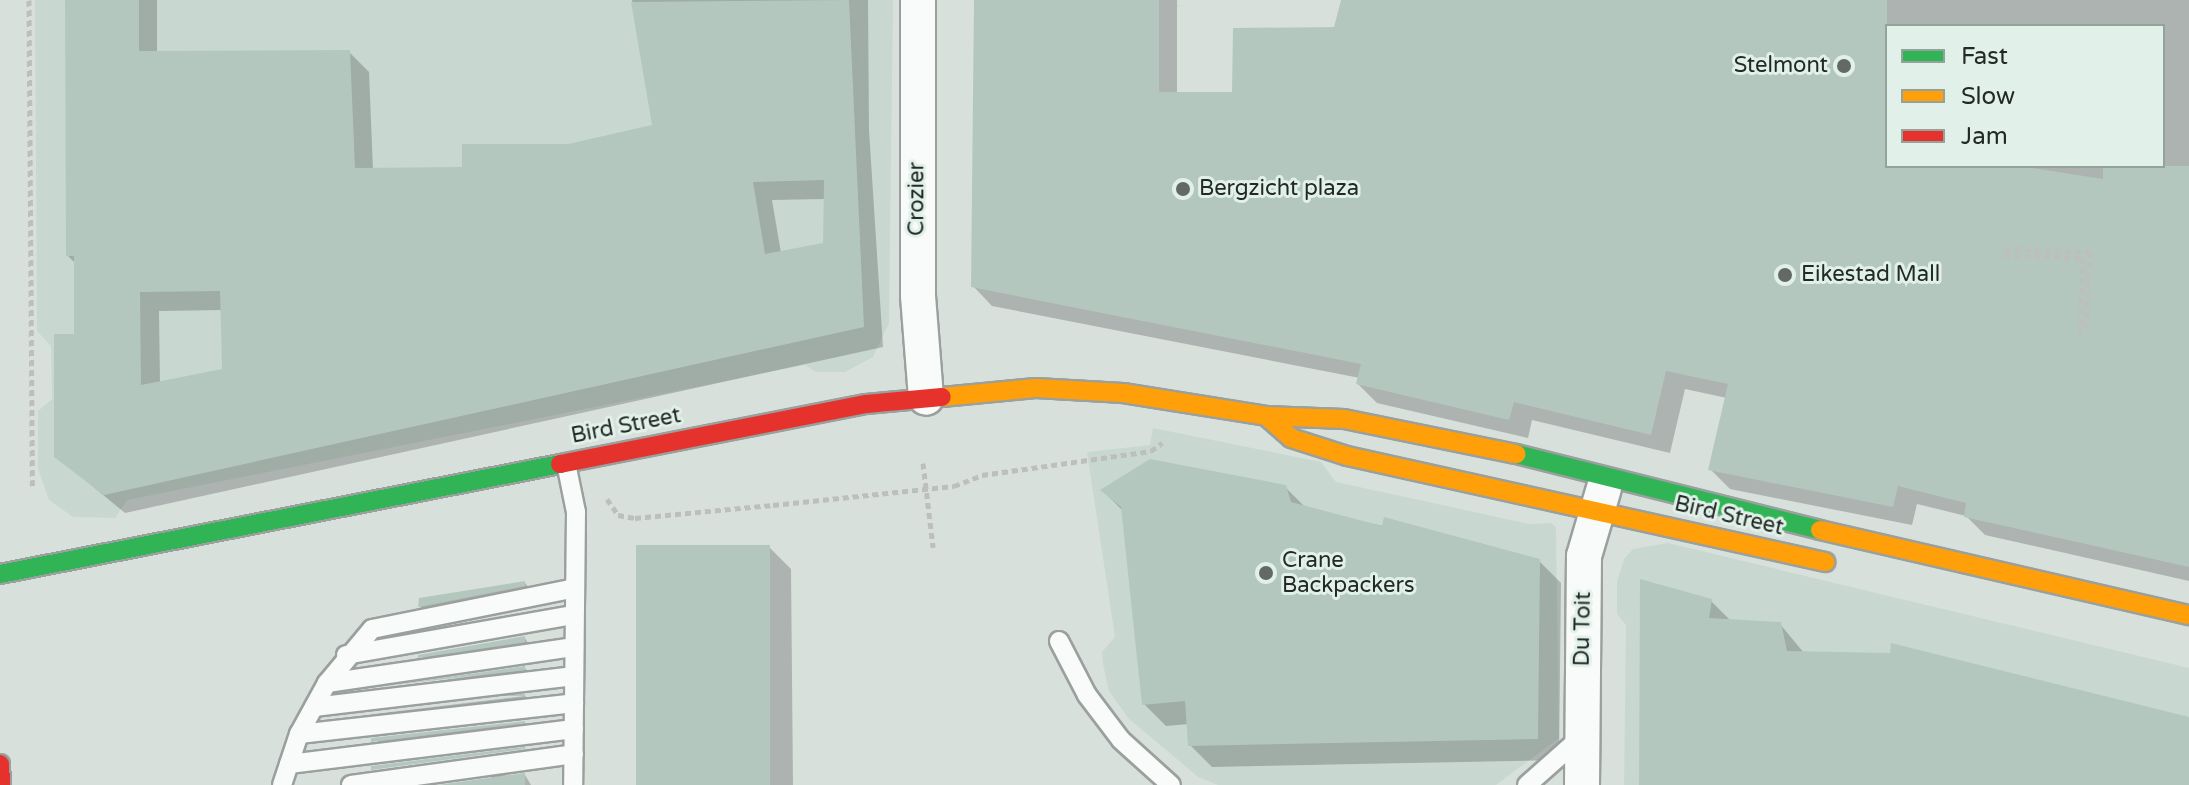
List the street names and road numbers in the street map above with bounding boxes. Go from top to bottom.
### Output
street label: Crozier [904,162,930,236]
street label: Bird Street [569,402,683,450]
street label: Bird Street [1672,491,1786,541]
street label: Du Toit [1569,591,1597,667]

